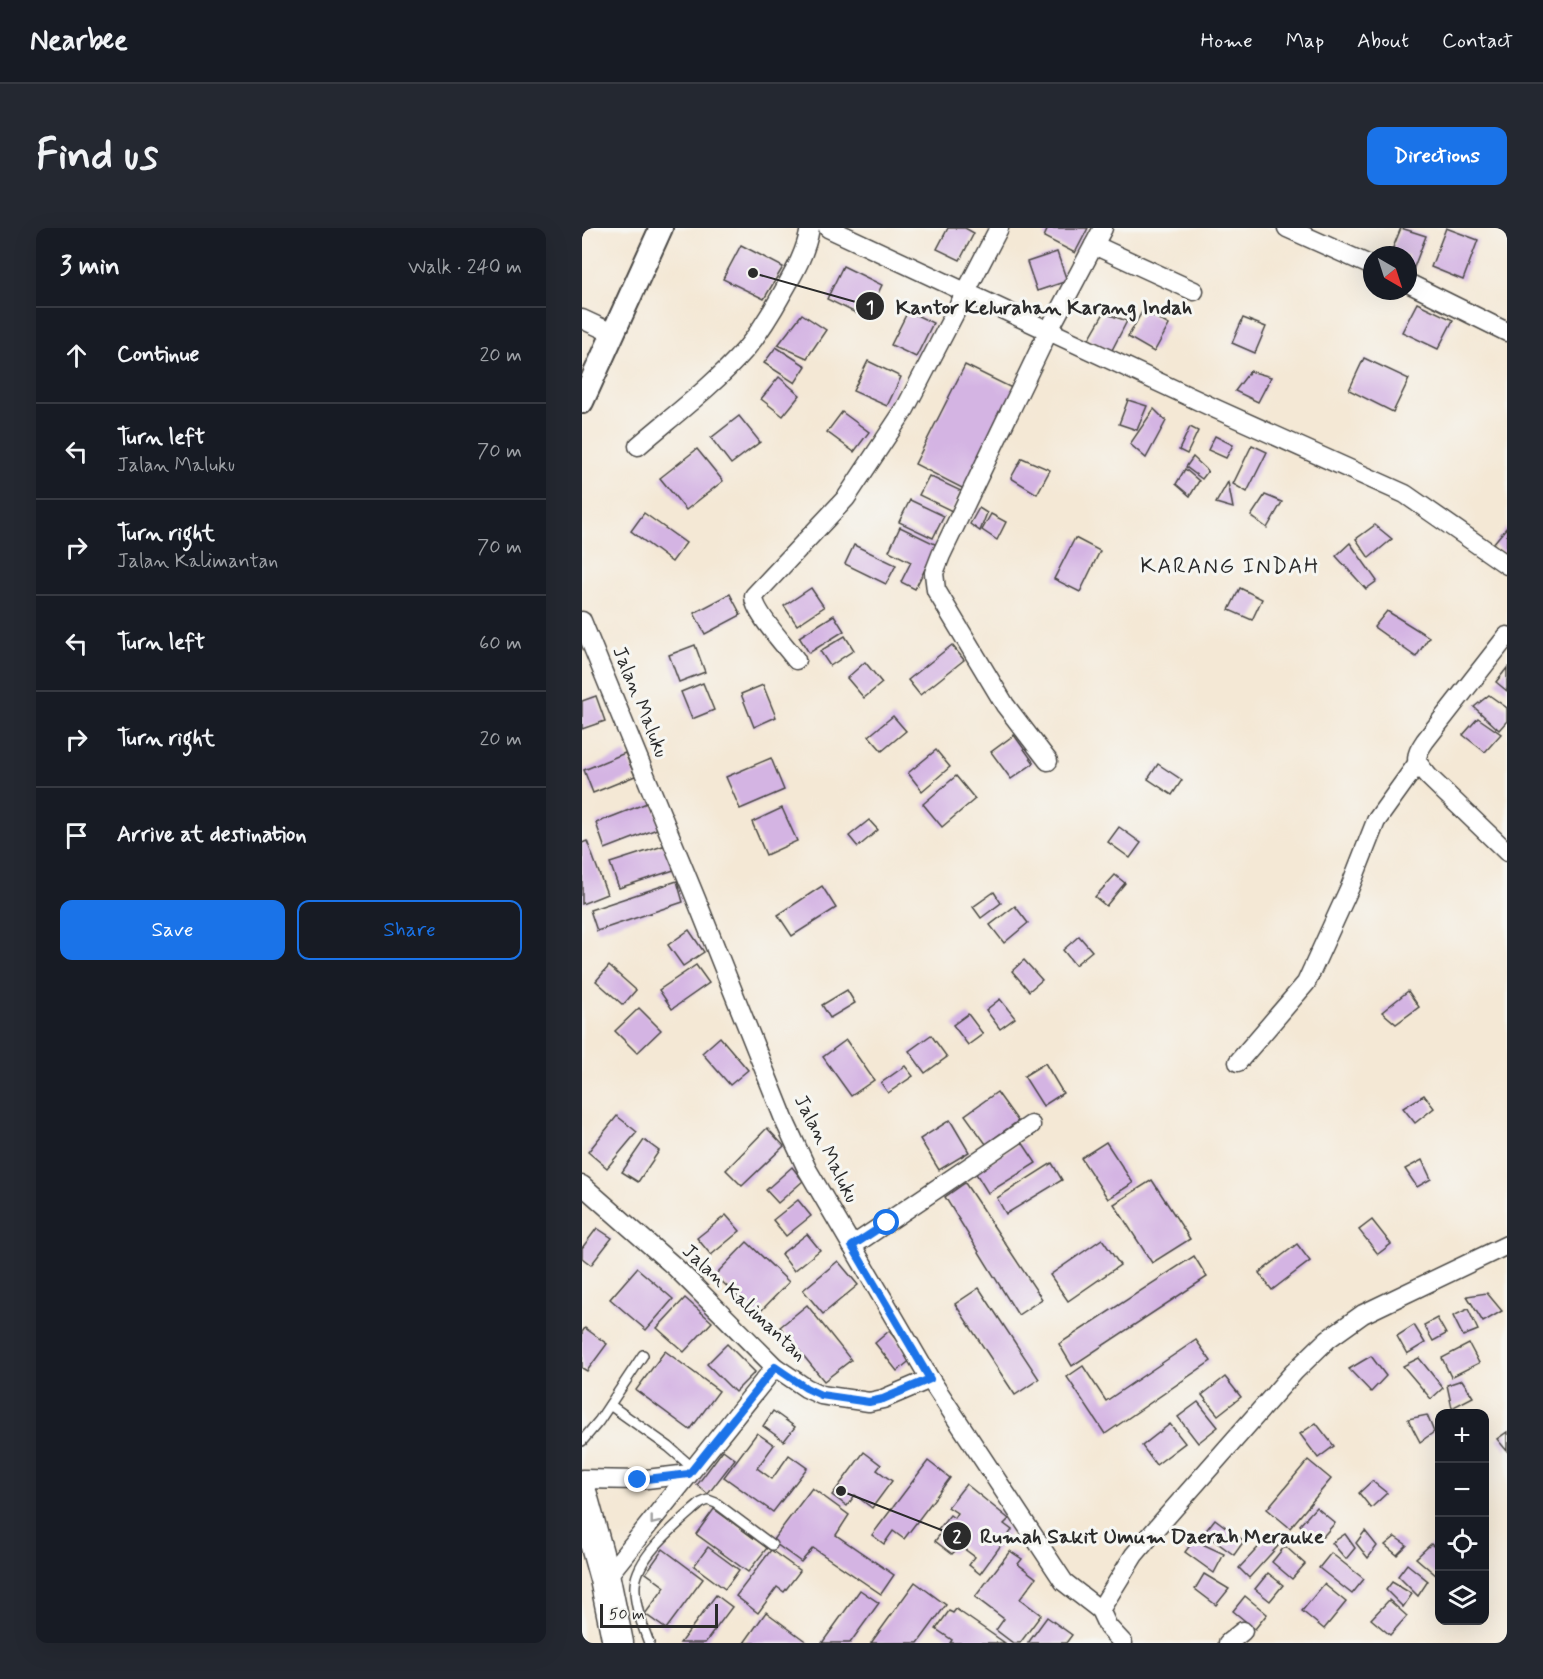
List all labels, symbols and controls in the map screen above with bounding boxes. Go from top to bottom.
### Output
text: Nearbee [30,23,128,60]
text: Home [1201,27,1253,55]
text: Map [1286,27,1324,55]
text: About [1357,27,1409,55]
text: Contact [1442,27,1513,55]
button: Directions [1367,127,1507,185]
text: Find us [36,129,158,184]
north arrow [1363,246,1417,300]
text: 3 min [60,250,120,284]
text: Walk · 240 m [408,254,522,281]
callout: Kantor Kelurahan Karang Indah [855,287,1203,326]
text: Kantor Kelurahan Karang Indah [896,294,1192,322]
text: 1 [866,296,874,320]
icon: ahead [60,339,93,372]
text: Continue [117,341,199,369]
text: 20 m [479,342,522,369]
text: Turn left [117,424,205,452]
icon: left [60,435,93,468]
text: 70 m [477,438,522,465]
text: Jalan Maluku [117,452,235,479]
text: Turn right [117,520,215,548]
icon: right [60,531,93,564]
text: 70 m [477,534,522,561]
text: Jalan Kalimantan [117,548,278,575]
district label: KARANG INDAH [1140,553,1320,581]
icon: left [60,627,93,660]
text: Turn left [117,629,205,657]
text: 60 m [479,630,522,657]
street label: Jalan Maluku [605,642,675,762]
icon: right [60,723,93,756]
text: Turn right [117,725,215,753]
text: 20 m [479,726,522,753]
icon: arrive [60,819,93,852]
text: Arrive at destination [117,821,307,849]
button: Save [60,900,285,960]
button: Share [297,900,522,960]
street label: Jalan Maluku [787,1090,865,1208]
route start [873,1209,899,1235]
street label: Jalan Kalimantan [676,1238,812,1368]
map controls [1435,1409,1489,1625]
button: + [1435,1409,1489,1463]
button: − [1435,1463,1489,1517]
route end [624,1466,650,1492]
one-way arrow [650,1514,661,1525]
callout: Rumah Sakit Umum Daerah Merauke [942,1516,1332,1555]
button: locate [1435,1517,1489,1571]
text: Rumah Sakit Umum Daerah Merauke [980,1523,1325,1551]
text: 2 [953,1525,962,1549]
button: layers [1435,1571,1489,1625]
scale bar [600,1601,718,1628]
text: 50 m [609,1604,645,1625]

